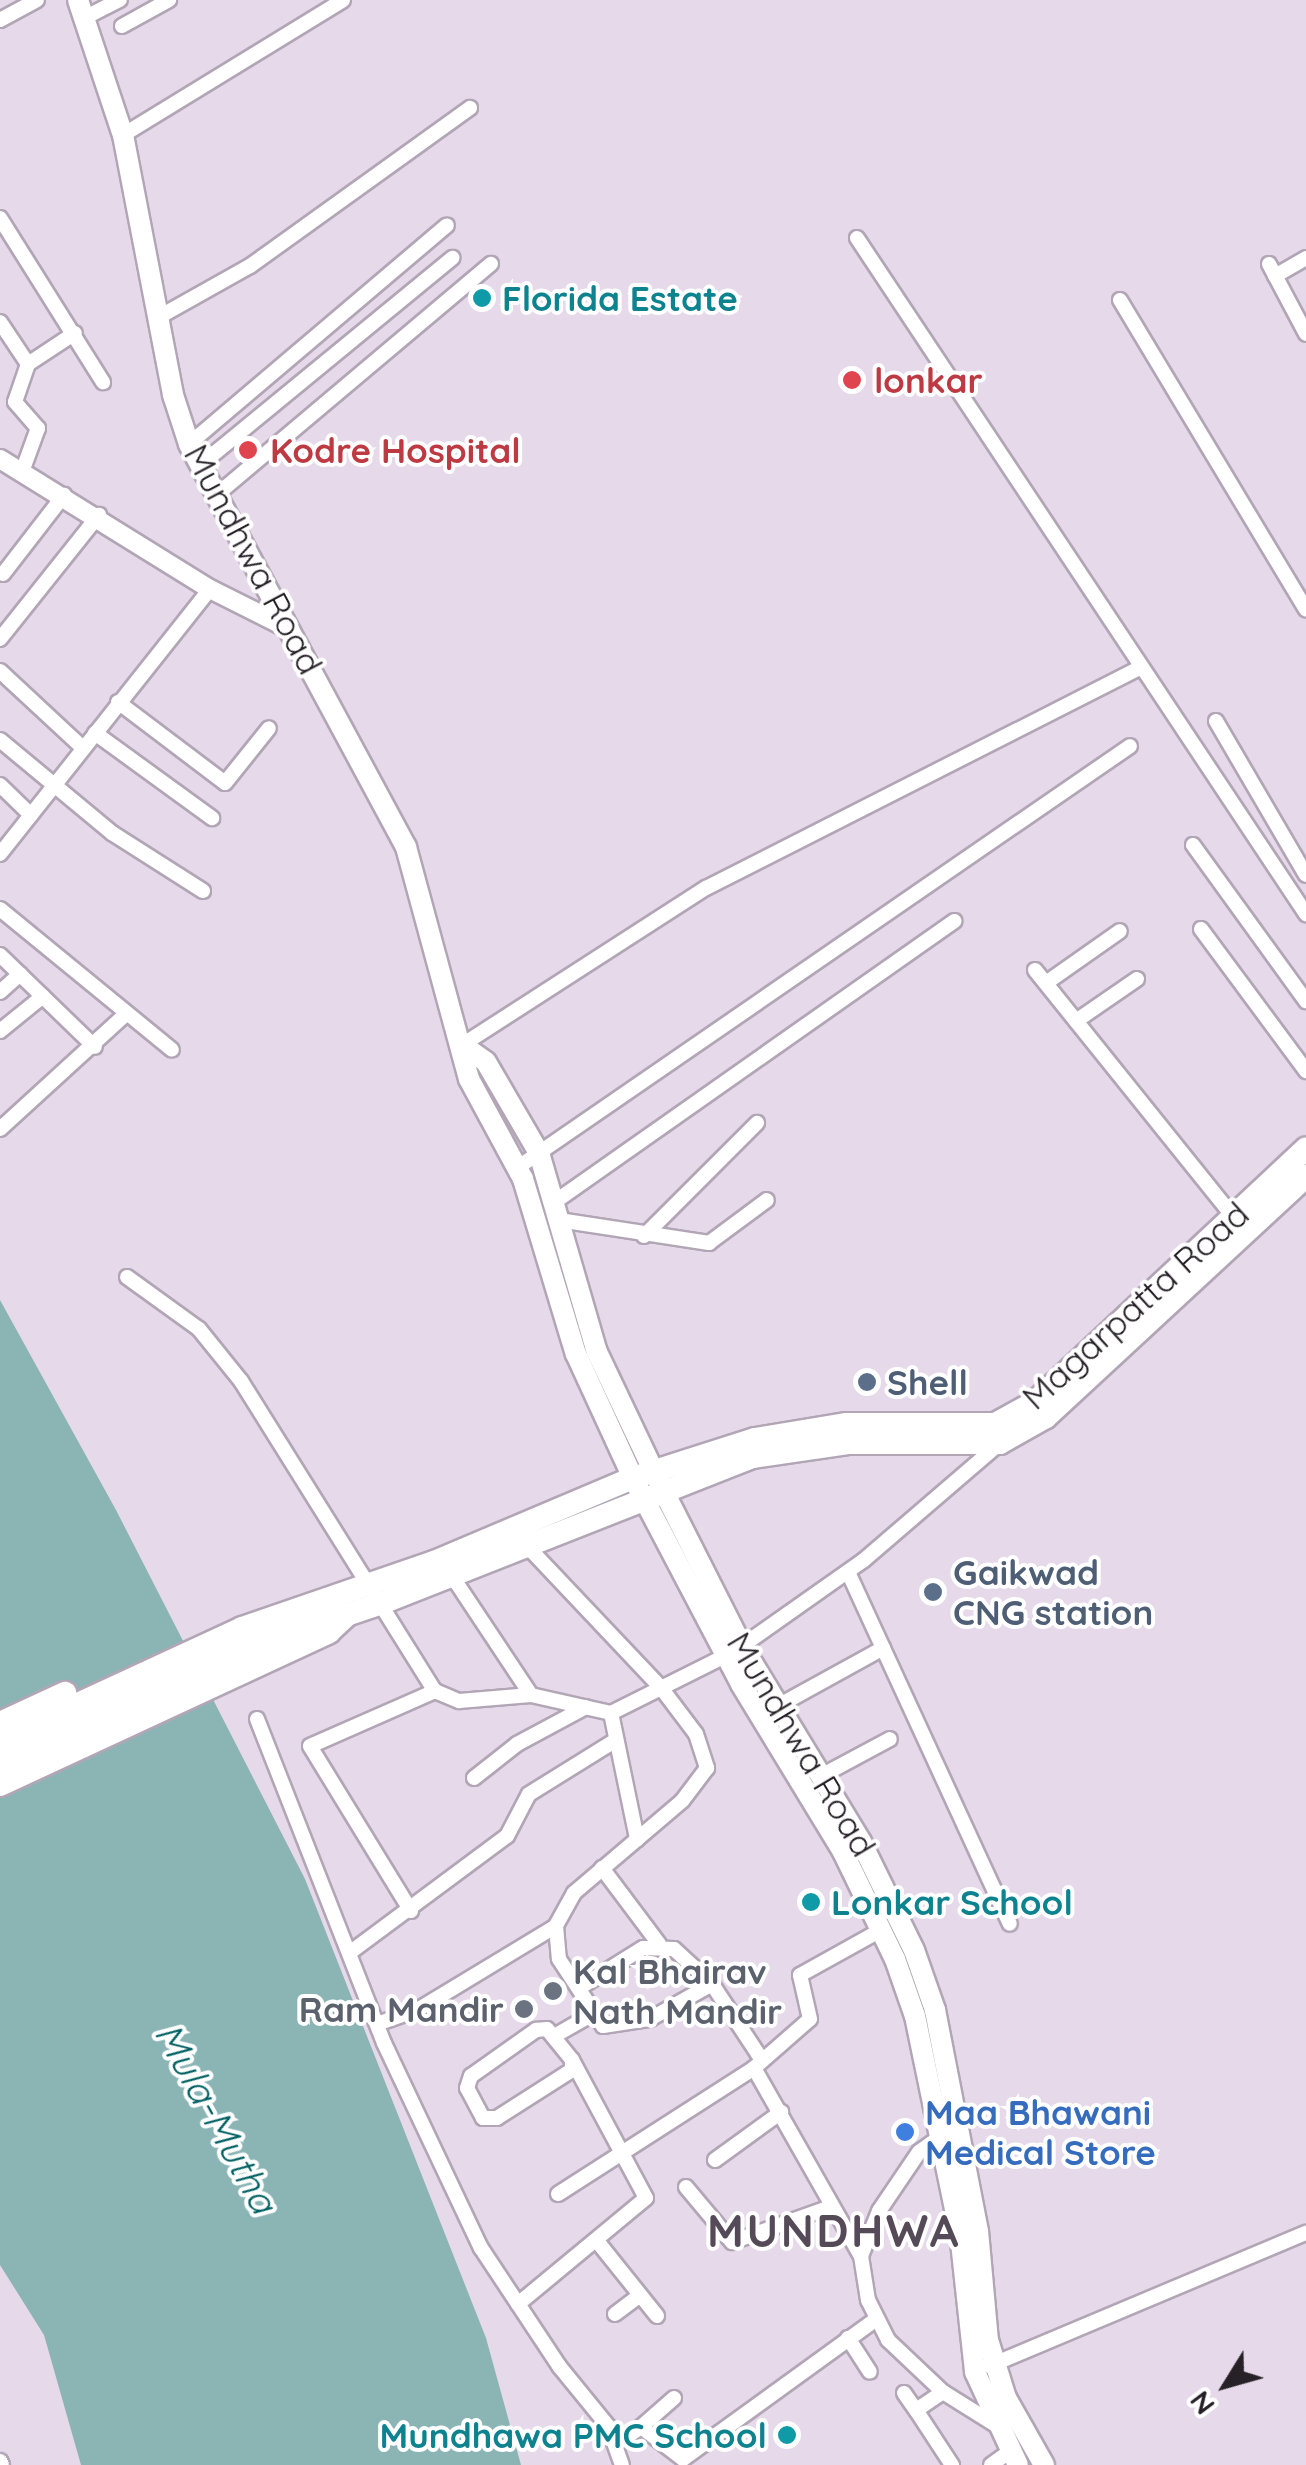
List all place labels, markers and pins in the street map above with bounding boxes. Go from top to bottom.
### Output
place label: Florida Estate [502,277,738,319]
marker: Florida Estate [471,287,493,309]
place label: lonkar [874,359,983,401]
marker: lonkar [839,367,865,393]
place label: Kodre Hospital [270,429,521,471]
marker: Kodre Hospital [235,437,261,463]
place label: Shell [887,1361,968,1403]
marker: Shell [856,1371,878,1393]
place label: Gaikwad CNG station [953,1551,1153,1633]
marker: Gaikwad CNG station [922,1581,944,1603]
place label: Lonkar School [831,1881,1073,1923]
marker: Lonkar School [800,1891,822,1913]
place label: Kal Bhairav Nath Mandir [573,1950,782,2032]
marker: Kal Bhairav Nath Mandir [542,1980,564,2002]
place label: Ram Mandir [299,1988,504,2030]
marker: Ram Mandir [513,1998,535,2020]
place label: Maa Bhawani Medical Store [925,2091,1156,2173]
marker: Maa Bhawani Medical Store [894,2121,916,2143]
place label: Mundhawa PMC School [380,2414,767,2456]
marker: Mundhawa PMC School [776,2424,798,2446]

